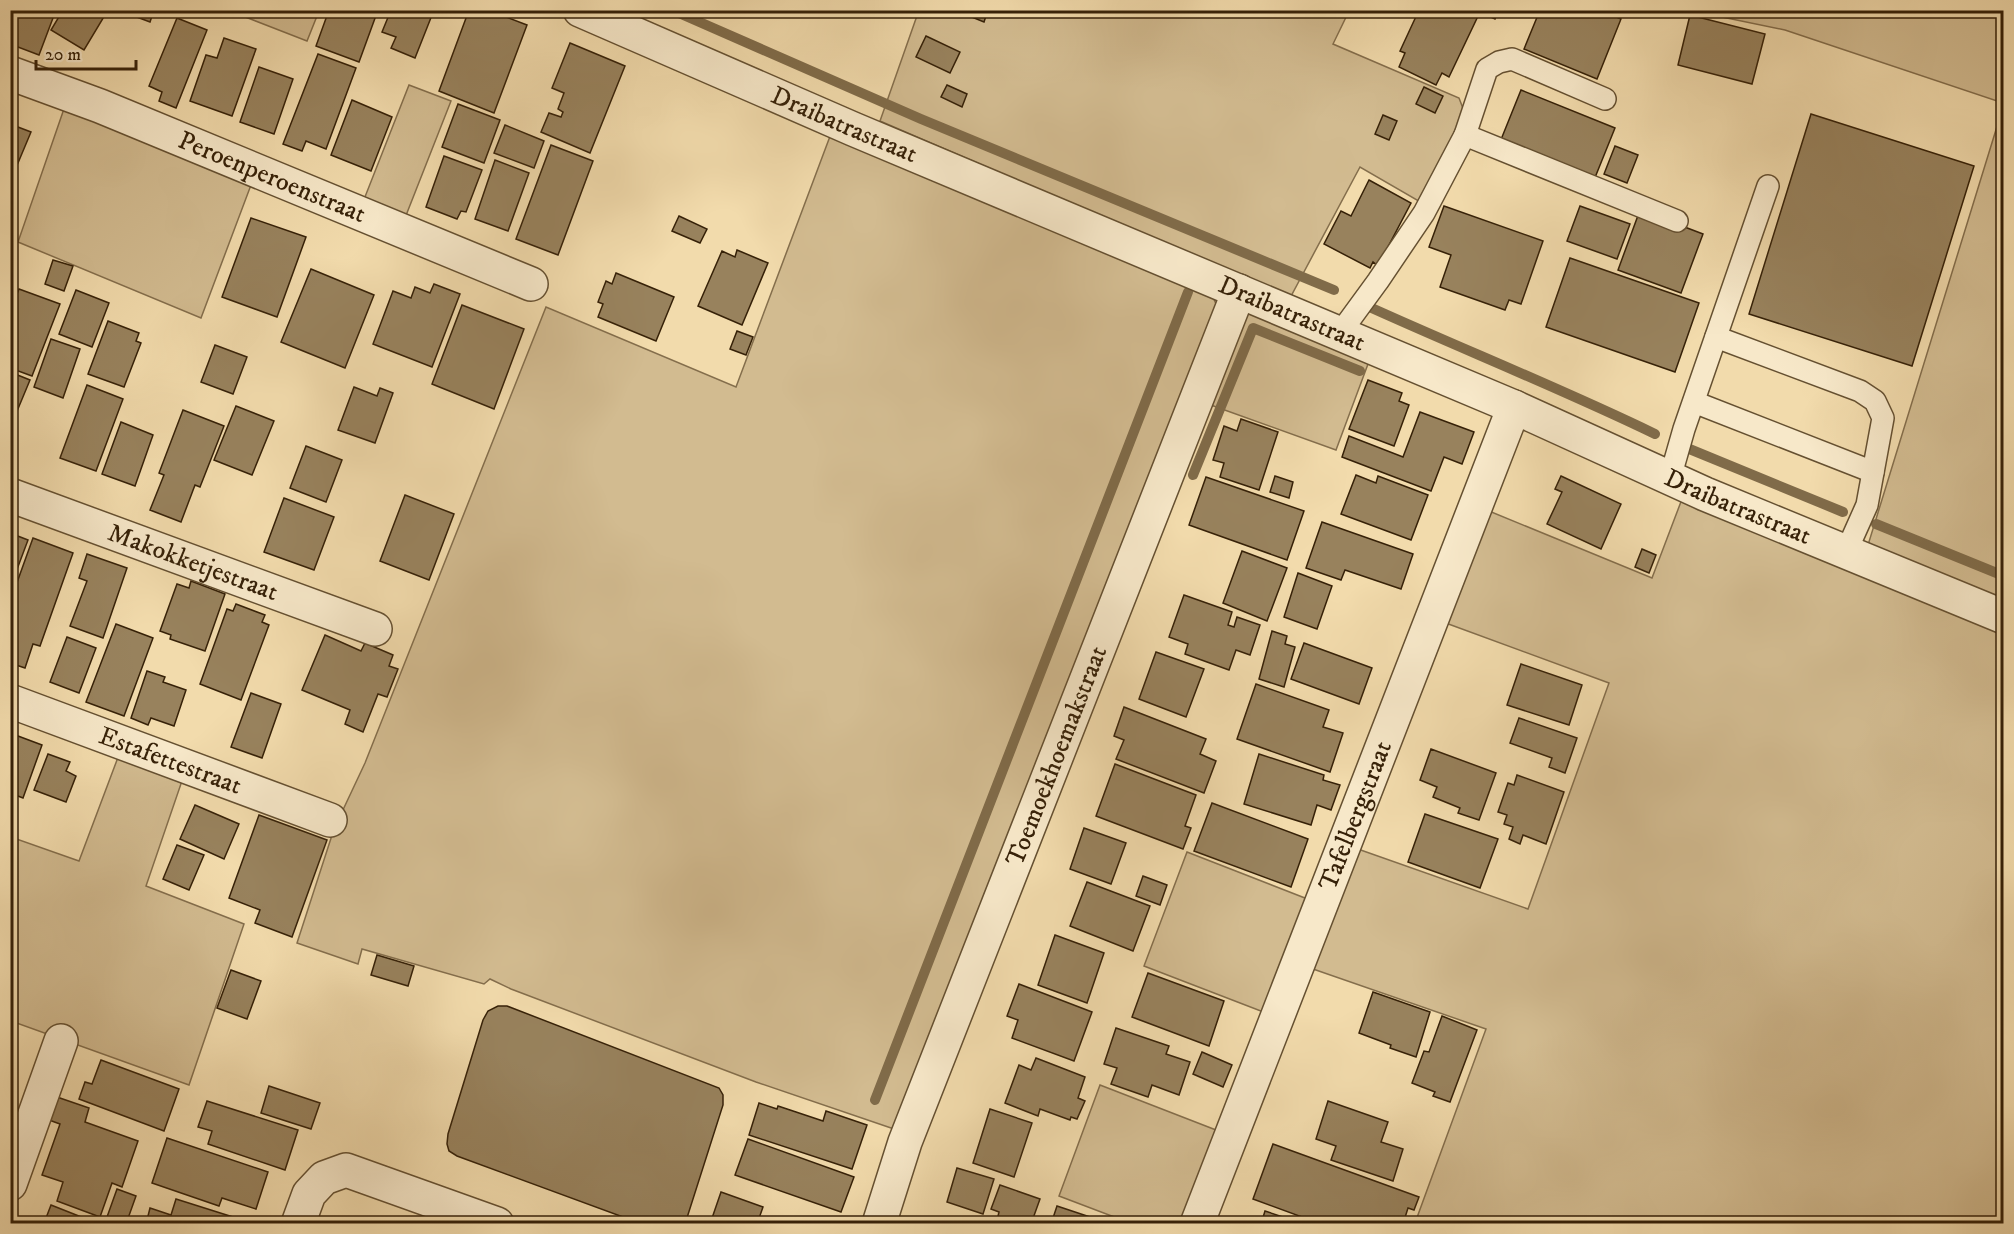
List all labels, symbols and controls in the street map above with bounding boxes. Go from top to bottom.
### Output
scale bar [36,33,136,71]
text: 20 m [45,44,81,66]
street label: Draibatrastraat [766,79,922,171]
street label: Peroenperoenstraat [173,124,371,230]
street label: Draibatrastraat [1214,268,1370,359]
street label: Draibatrastraat [1659,461,1816,552]
street label: Makokketjestraat [103,516,283,609]
street label: Toemoekhoemakstraat [999,641,1115,871]
street label: Estafettestraat [94,719,246,802]
street label: Tafelbergstraat [1312,736,1399,895]

